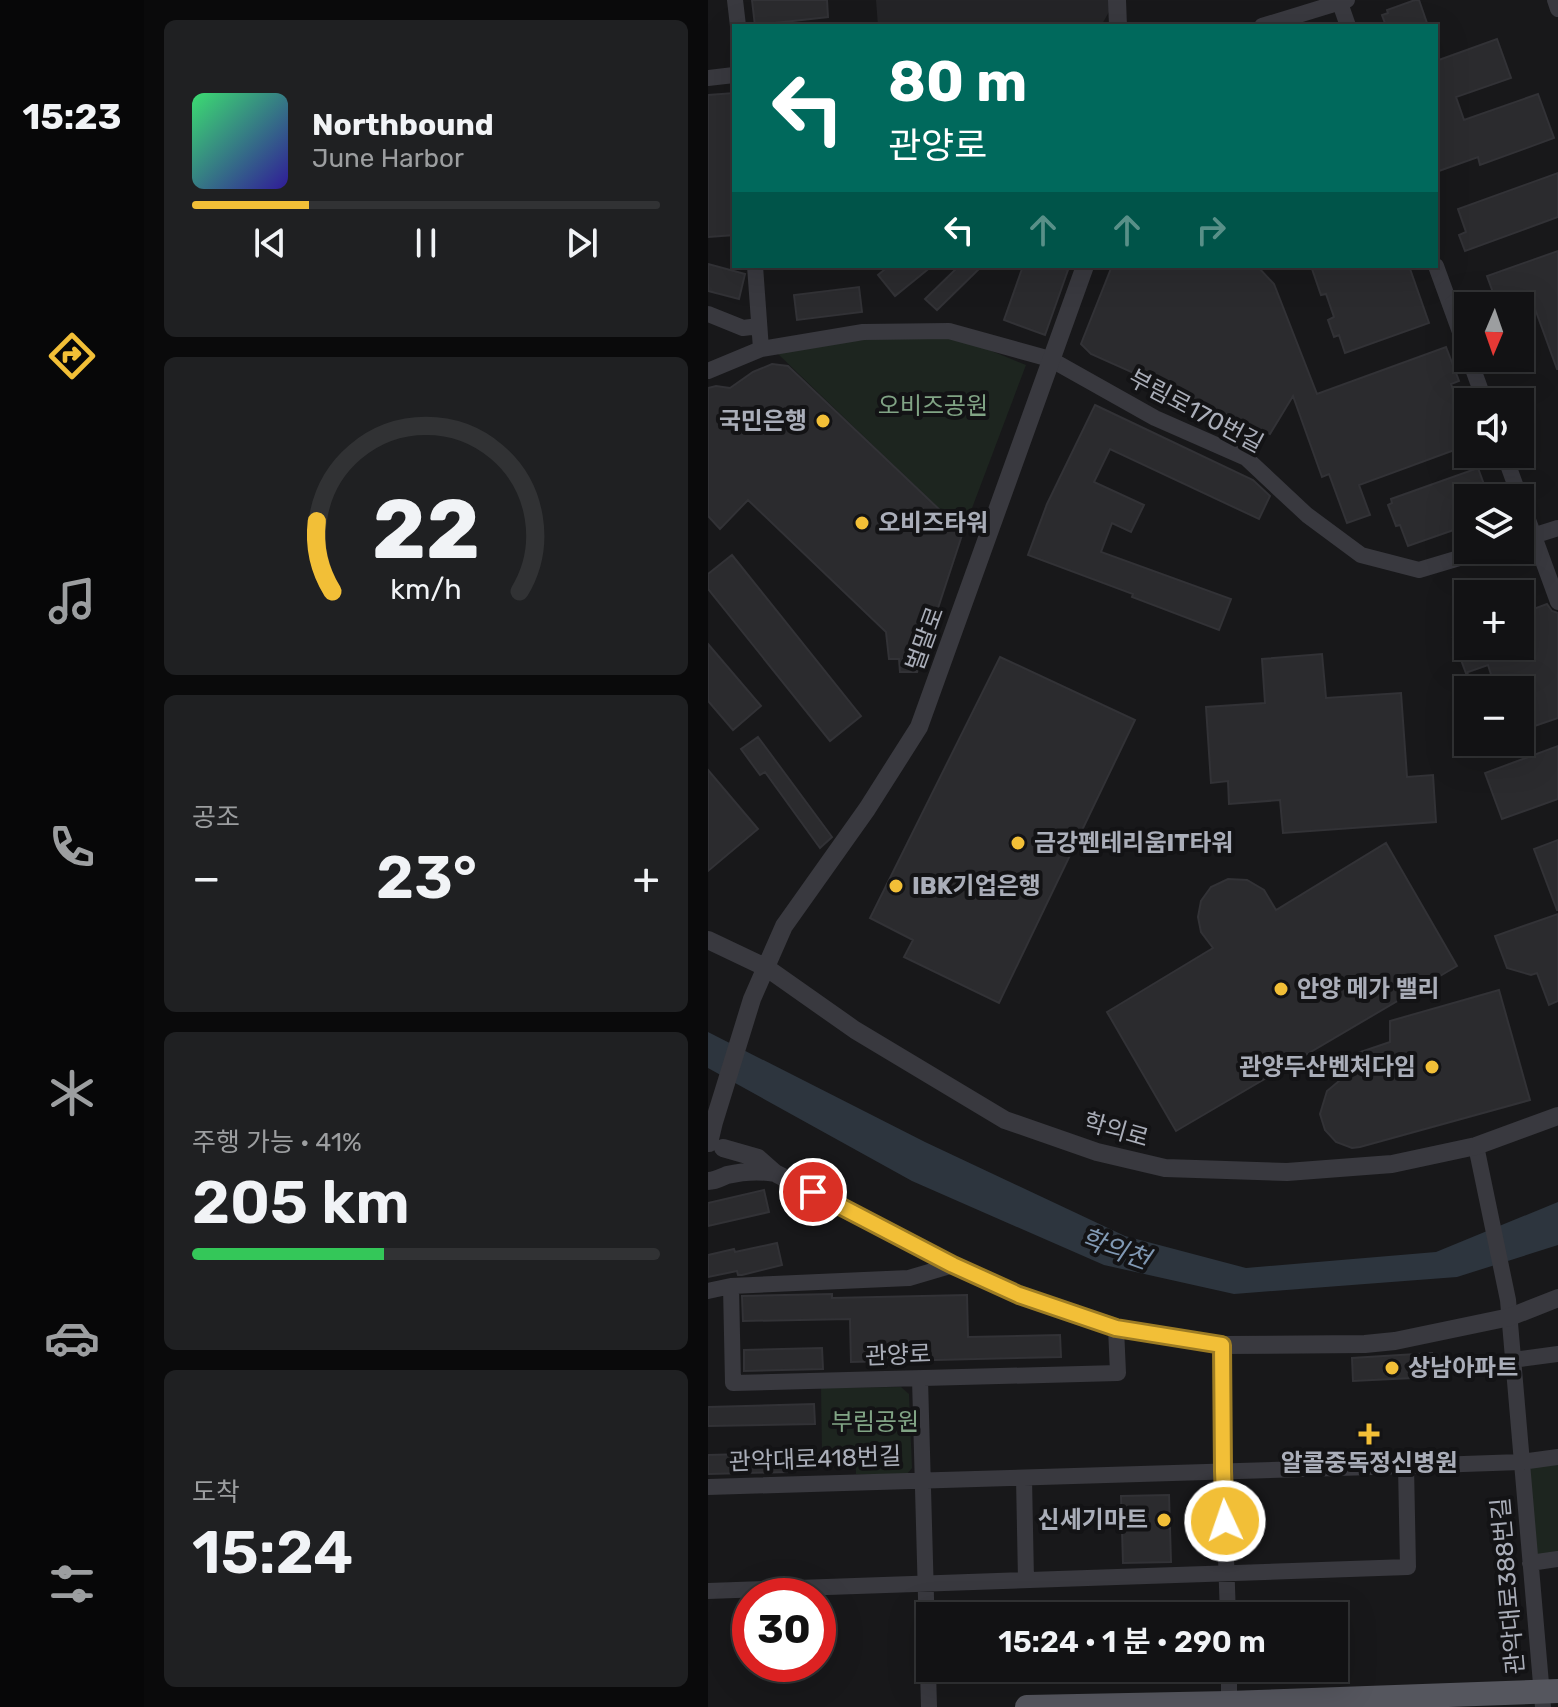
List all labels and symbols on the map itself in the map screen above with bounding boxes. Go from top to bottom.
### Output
north arrow [1454,292,1534,372]
street label: 부림로170번길 [1124,364,1268,458]
park label: 오비즈공원 [878,392,988,420]
place label: 국민은행 [719,407,807,435]
marker: 국민은행 [814,412,832,430]
place label: 오비즈타워 [878,509,988,537]
marker: 오비즈타워 [853,514,871,532]
street label: 벌말로 [901,603,949,675]
place label: 금강펜테리움IT타워 [1034,829,1234,857]
marker: 금강펜테리움IT타워 [1009,834,1027,852]
place label: IBK기업은행 [912,872,1041,900]
marker: IBK기업은행 [887,877,905,895]
place label: 안양 메가 밸리 [1297,975,1440,1003]
marker: 안양 메가 밸리 [1272,980,1290,998]
place label: 관양두산벤처다임 [1239,1053,1416,1081]
marker: 관양두산벤처다임 [1423,1058,1441,1076]
street label: 학의로 [1080,1107,1152,1153]
pin [779,1158,847,1226]
water label: 학의천 [1076,1222,1157,1277]
street label: 관양로 [864,1340,932,1370]
place label: 상남아파트 [1408,1354,1518,1382]
marker: 상남아파트 [1383,1359,1401,1377]
park label: 부림공원 [831,1408,919,1436]
marker: 알콜중독정신병원 [1358,1423,1380,1445]
street label: 관악대로418번길 [728,1442,902,1476]
place label: 알콜중독정신병원 [1281,1449,1457,1477]
position arrow [1183,1479,1267,1563]
street label: 관악대로388번길 [1486,1496,1530,1676]
place label: 신세기마트 [1038,1506,1148,1534]
marker: 신세기마트 [1155,1511,1173,1529]
speed limit sign: 30 [732,1578,836,1682]

